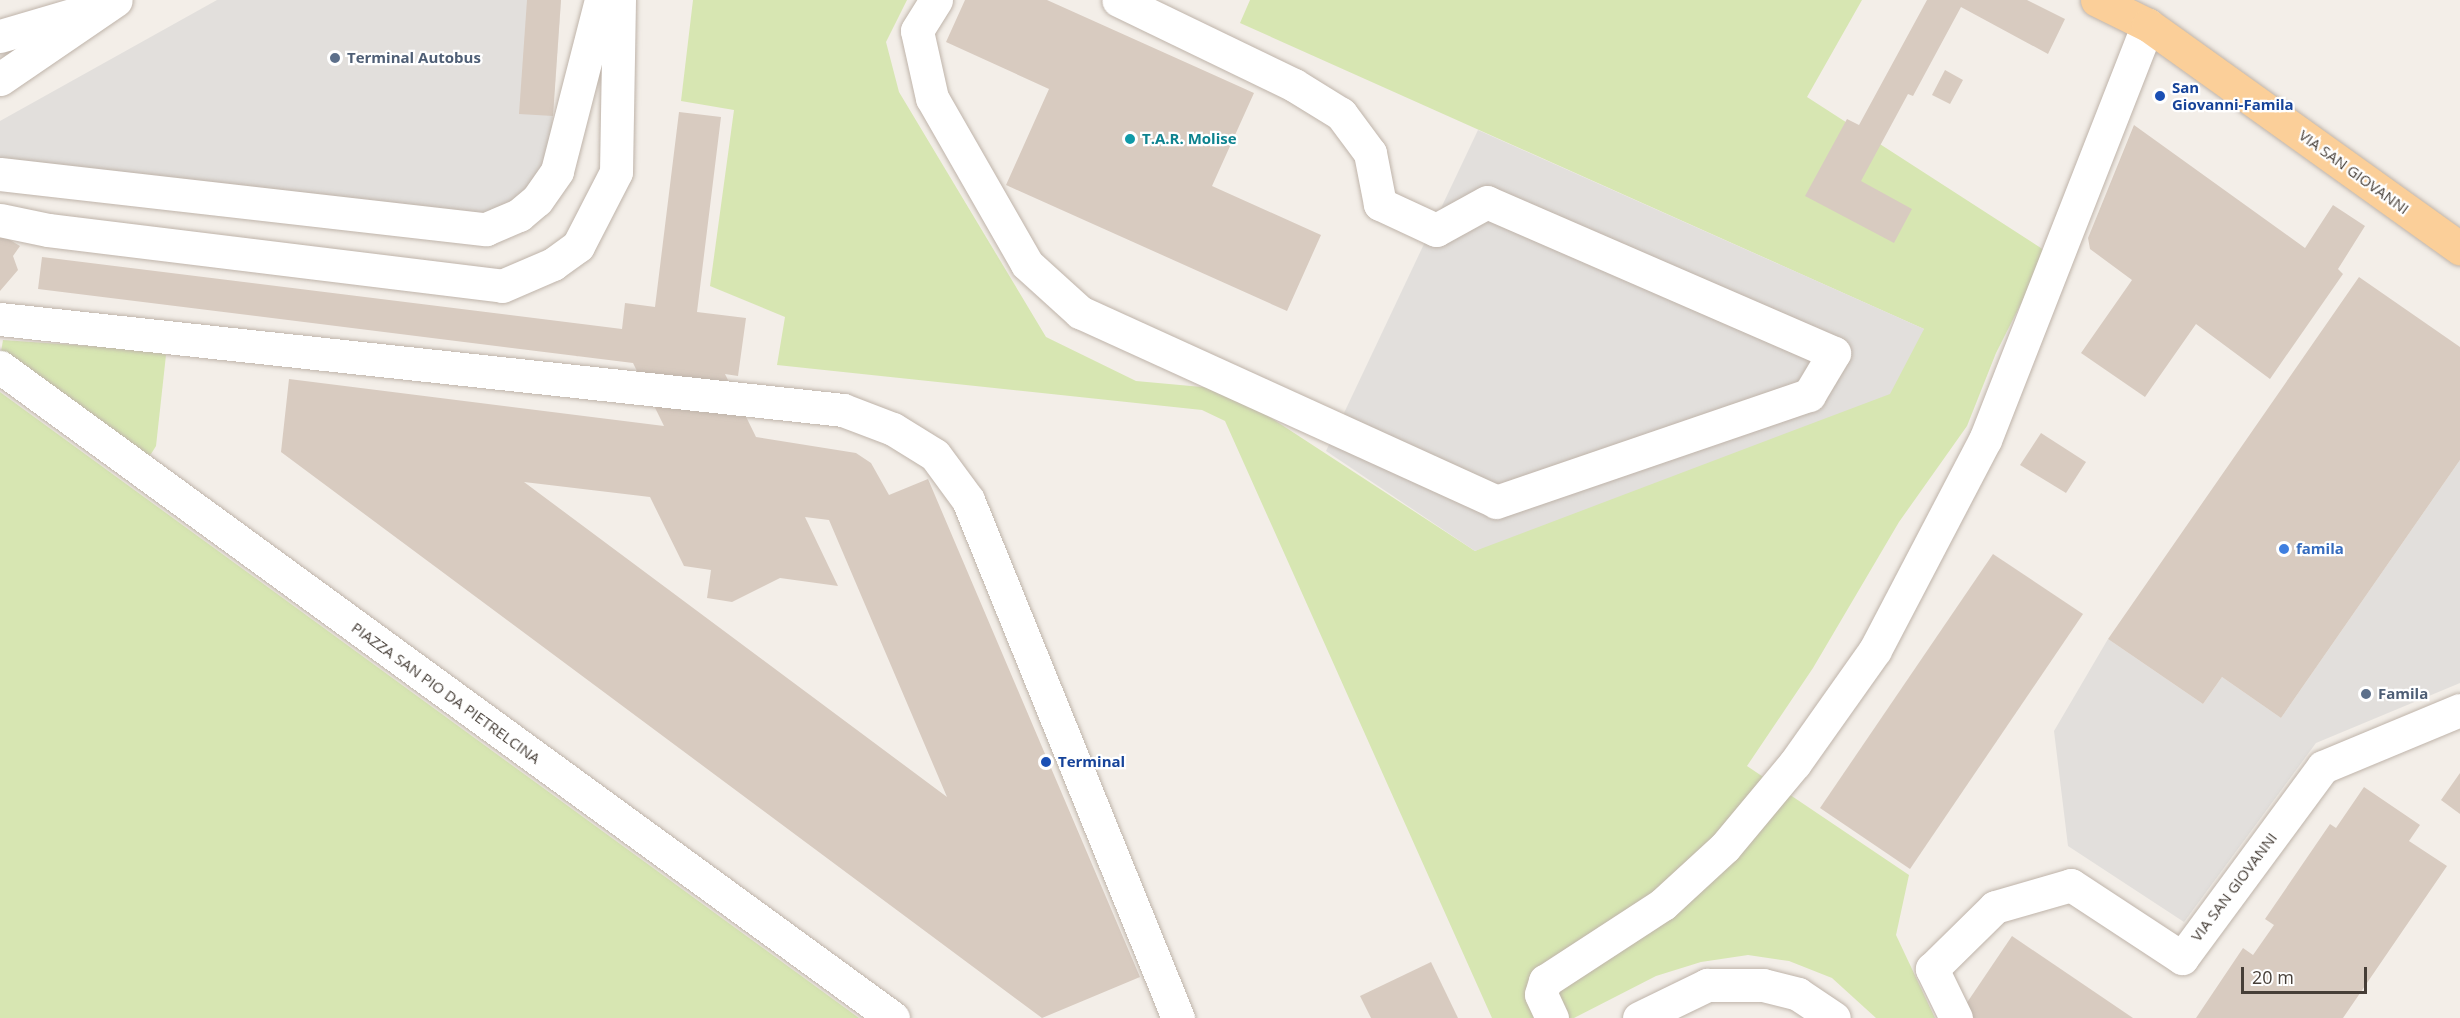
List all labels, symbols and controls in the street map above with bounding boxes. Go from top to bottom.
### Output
place label: Terminal Autobus [347,49,481,67]
marker: Terminal Autobus [328,51,342,65]
place label: San Giovanni-Famila [2172,78,2294,113]
marker: San Giovanni-Famila [2153,89,2167,103]
street label: VIA SAN GIOVANNI [2296,126,2412,218]
place label: T.A.R. Molise [1142,130,1237,148]
marker: T.A.R. Molise [1123,132,1137,146]
place label: famila [2296,540,2344,558]
marker: famila [2277,542,2291,556]
street label: PIAZZA SAN PIO DA PIETRELCINA [348,618,544,768]
place label: Famila [2378,685,2428,703]
marker: Famila [2359,687,2373,701]
place label: Terminal [1058,753,1125,771]
marker: Terminal [1039,755,1053,769]
street label: VIA SAN GIOVANNI [2187,829,2281,945]
scale bar [2244,955,2370,993]
text: 20 m [2252,965,2294,989]

